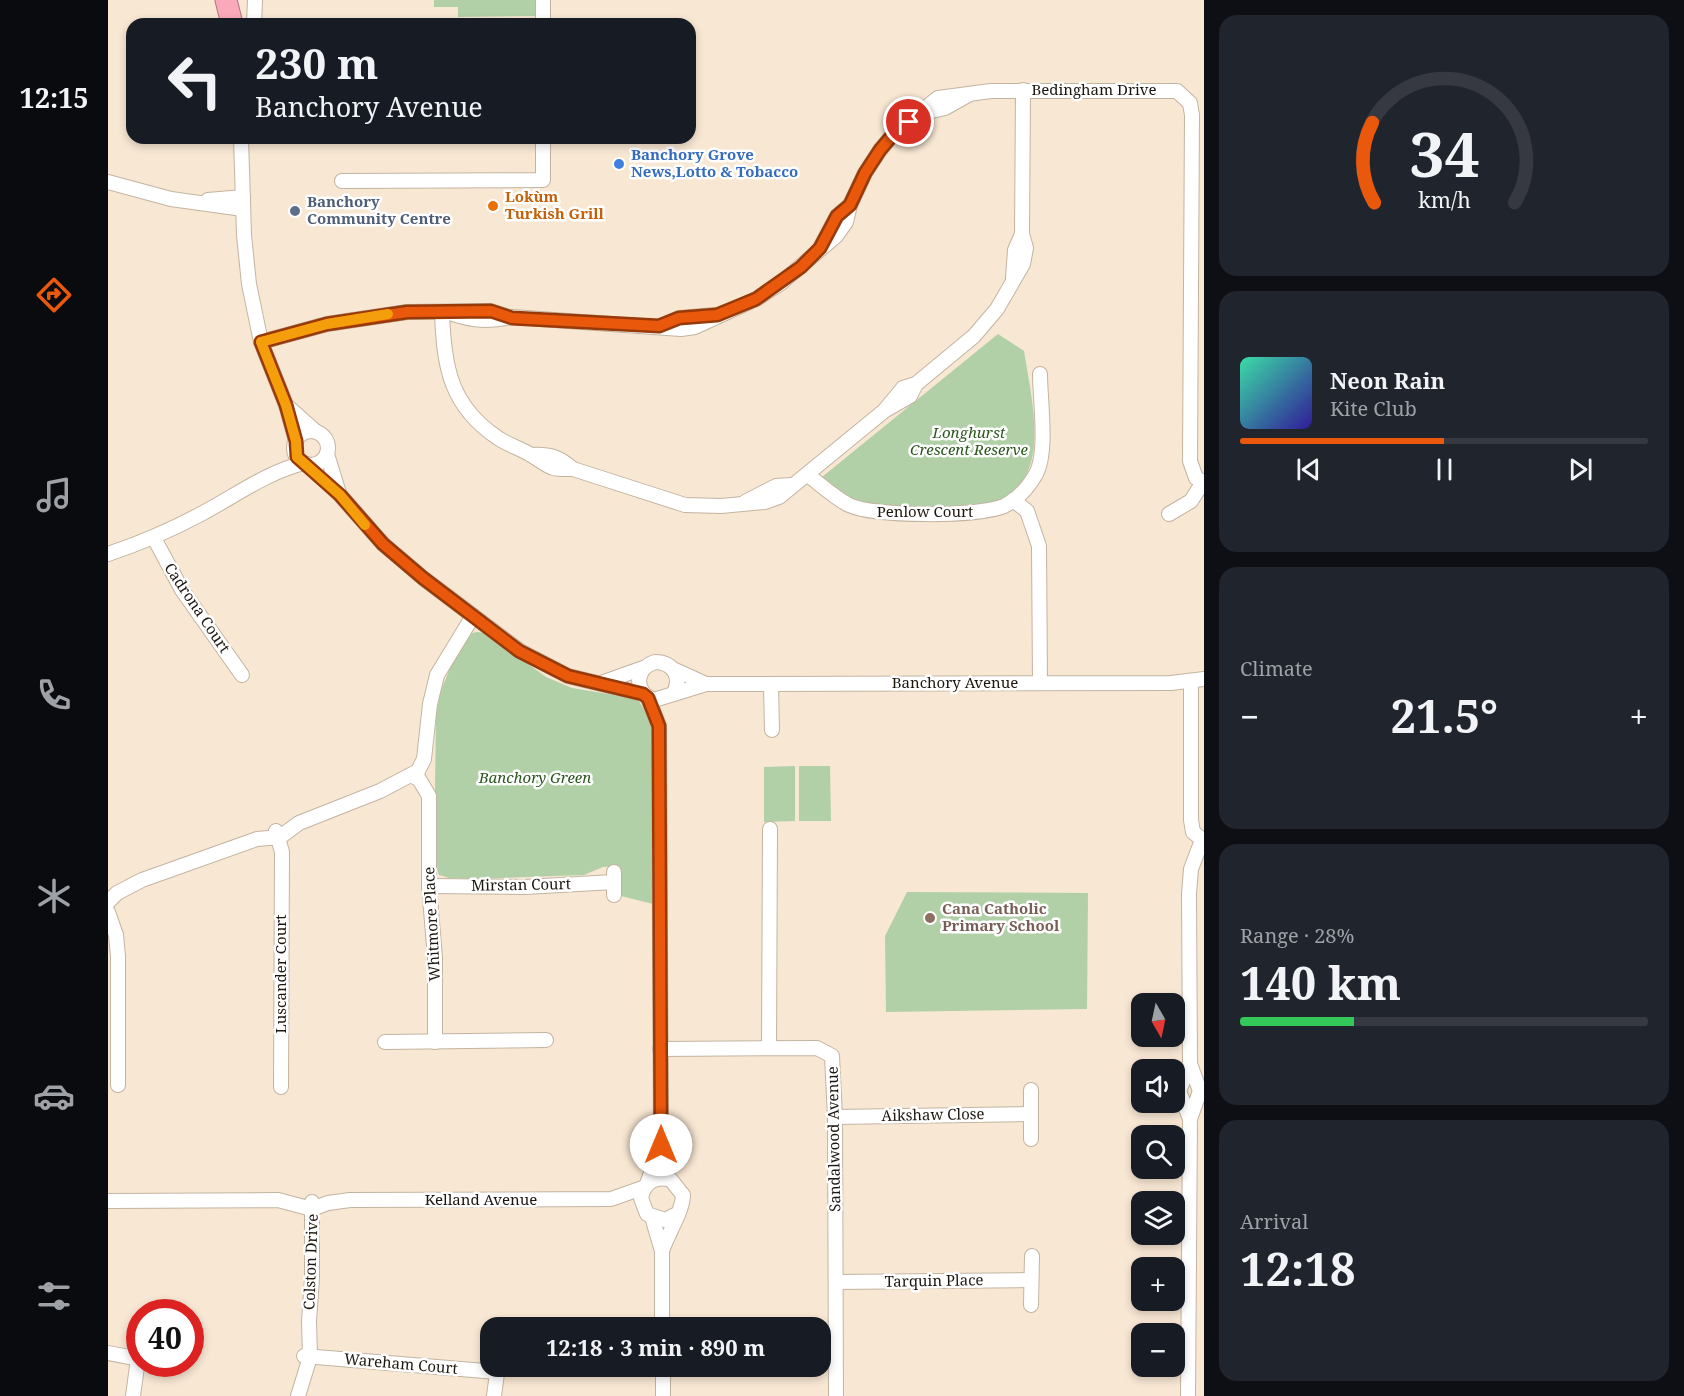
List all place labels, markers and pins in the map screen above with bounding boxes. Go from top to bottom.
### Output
pin [883,96,934,147]
place label: Banchory Grove News,Lotto & Tobacco [631,144,798,181]
marker: Banchory Grove News,Lotto & Tobacco [612,157,626,171]
place label: Lokùm Turkish Grill [505,186,605,223]
place label: Banchory Community Centre [307,191,451,228]
marker: Lokùm Turkish Grill [486,199,500,213]
marker: Banchory Community Centre [288,204,302,218]
place label: Cana Catholic Primary School [942,898,1060,935]
marker: Cana Catholic Primary School [923,911,937,925]

